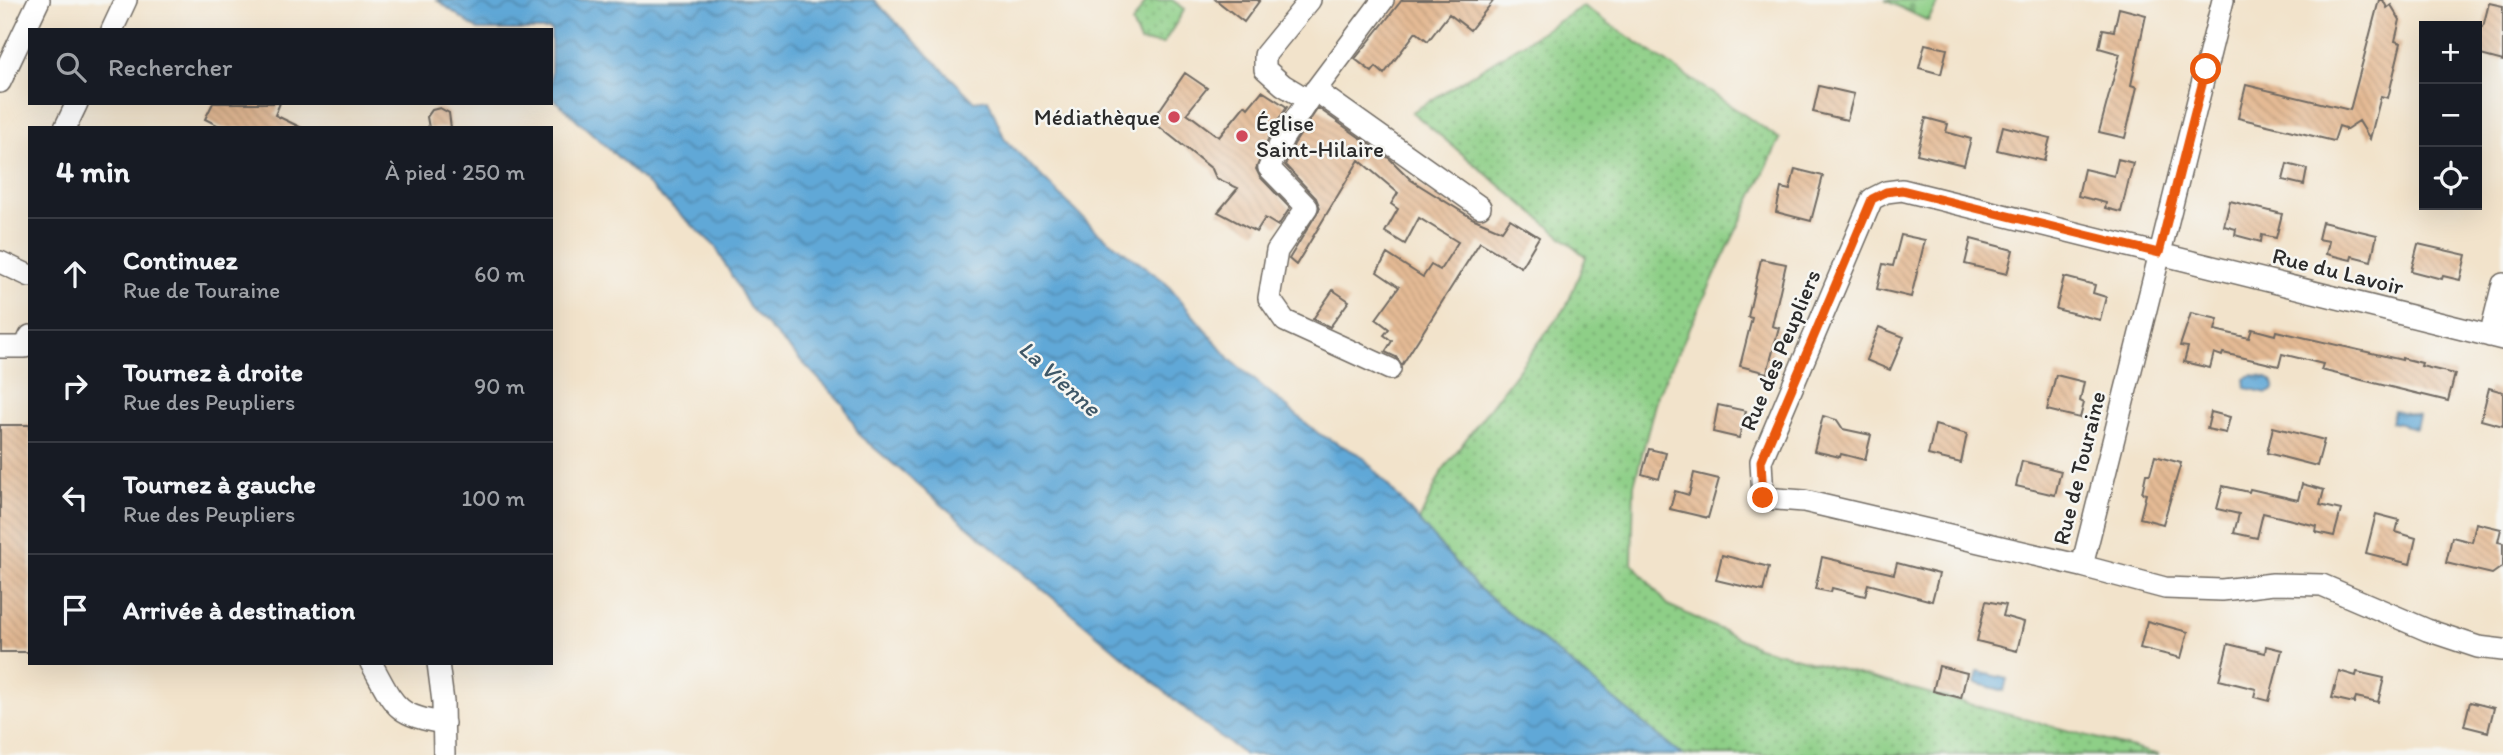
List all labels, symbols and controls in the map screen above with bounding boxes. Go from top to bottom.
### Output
map controls [2419,21,2482,210]
button: + [2419,21,2482,84]
search box [28,28,553,105]
icon: search [52,48,90,86]
text: Rechercher [108,51,232,83]
route start [2190,53,2221,84]
button: − [2419,84,2482,147]
place label: Médiathèque [1034,103,1160,131]
marker: Médiathèque [1166,109,1182,125]
place label: Église Saint-Hilaire [1256,109,1384,163]
marker: Église Saint-Hilaire [1234,128,1250,144]
button: locate [2419,147,2482,210]
text: 4 min [56,153,130,190]
text: À pied · 250 m [385,158,525,186]
street label: Rue du Lavoir [2269,241,2407,301]
text: Continuez [123,244,238,276]
icon: ahead [56,255,94,293]
text: 60 m [474,260,525,288]
street label: Rue des Peupliers [1733,265,1827,435]
text: Rue de Touraine [123,276,280,304]
water label: La Vienne [1013,334,1108,423]
text: Tournez à droite [123,356,303,388]
icon: right [56,367,94,405]
text: 90 m [474,372,525,400]
text: Rue des Peupliers [123,388,295,416]
street label: Rue de Touraine [2046,388,2112,548]
text: Tournez à gauche [123,468,316,500]
icon: left [56,479,94,517]
route end [1747,482,1778,513]
text: 100 m [461,484,525,512]
text: Rue des Peupliers [123,500,295,528]
icon: arrive [56,591,94,629]
text: Arrivée à destination [123,594,355,626]

